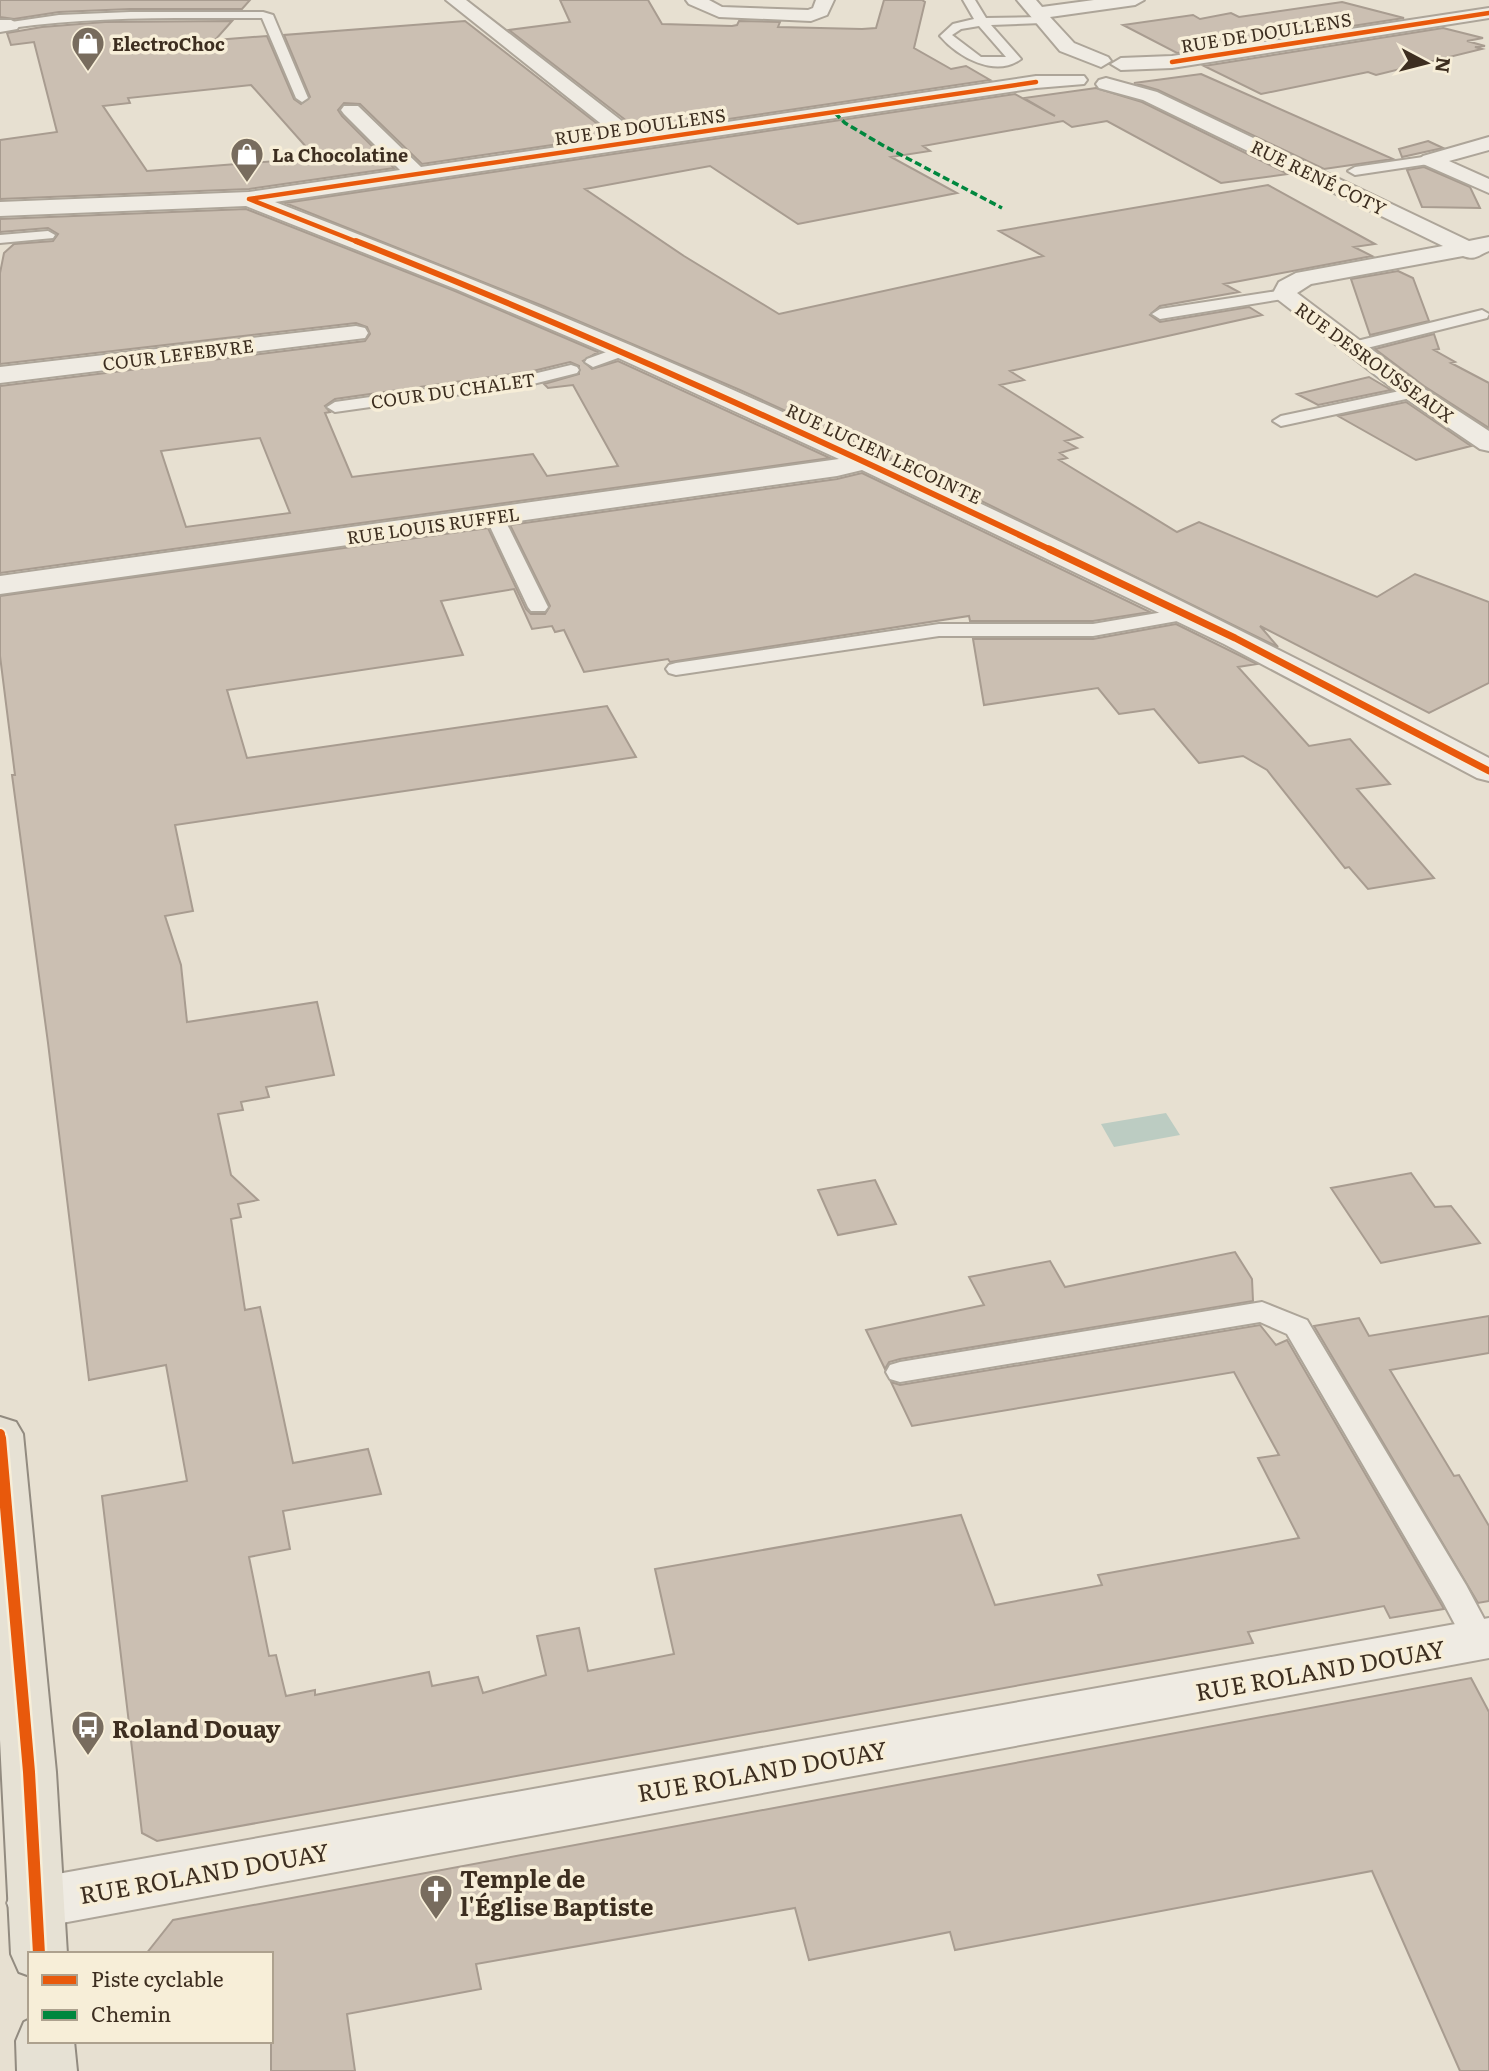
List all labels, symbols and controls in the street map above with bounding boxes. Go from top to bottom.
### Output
street label: RUE DE DOULLENS [1179,5,1353,59]
shop icon: ElectroChoc [69,24,107,73]
north arrow [1391,28,1461,98]
place label: ElectroChoc [112,30,225,57]
text: N [1429,56,1459,75]
street label: RUE DE DOULLENS [553,101,727,151]
street label: RUE RENÉ COTY [1247,132,1391,222]
shop icon: La Chocolatine [228,135,266,184]
place label: La Chocolatine [272,141,408,168]
street label: RUE DESROUSSEAUX [1290,295,1460,429]
street label: COUR LEFEBVRE [101,331,255,377]
street label: COUR DU CHALET [369,365,537,415]
street label: RUE LUCIEN LECOINTE [782,396,986,510]
street label: RUE LOUIS RUFFEL [345,499,521,551]
street label: RUE ROLAND DOUAY [1192,1630,1448,1708]
bus stop icon: Roland Douay [69,1708,107,1757]
place label: Roland Douay [112,1710,281,1745]
street label: RUE ROLAND DOUAY [634,1731,890,1809]
street label: RUE ROLAND DOUAY [76,1833,332,1911]
place label: Temple de l'Église Baptiste [460,1860,653,1923]
church icon: Temple de l'Église Baptiste [417,1872,455,1921]
legend [28,1952,273,2043]
text: Piste cyclable [91,1962,224,1993]
text: Chemin [91,1997,171,2028]

